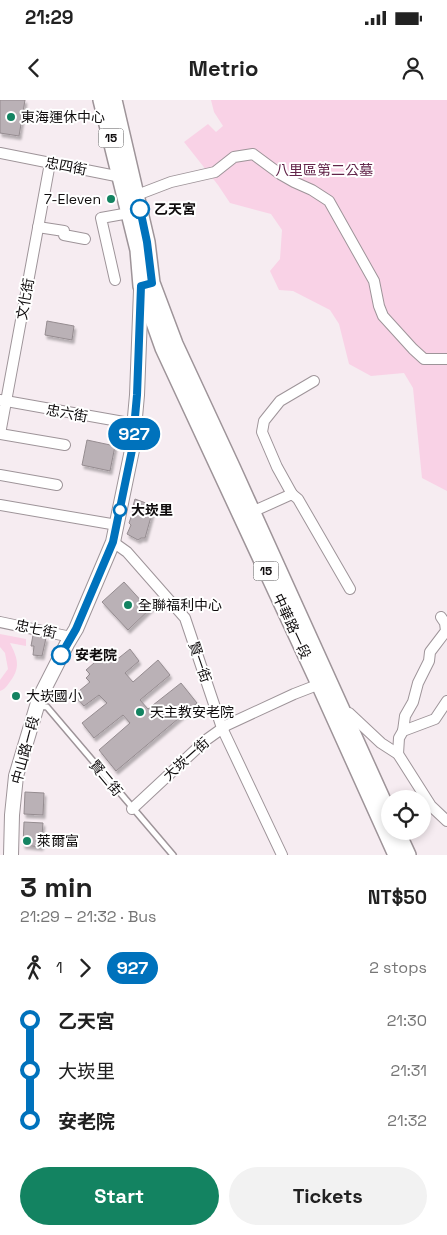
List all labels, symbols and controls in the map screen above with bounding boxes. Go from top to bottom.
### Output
text: 21:29 [25,5,74,30]
icon: back [20,54,48,82]
text: Metrio [189,54,258,82]
icon: person [399,54,427,82]
place label: 東海運休中心 [21,108,105,126]
marker: 東海運休中心 [5,111,17,123]
road number: 15 [98,128,124,148]
street label: 忠四街 [44,153,88,179]
park label: 八里區第二公墓 [275,161,373,179]
place label: 7-Eleven [44,190,101,208]
marker: 7-Eleven [105,193,117,205]
marker: 乙天宮 [130,199,150,219]
place label: 乙天宮 [154,200,196,218]
street label: 文化街 [12,277,38,321]
street label: 忠六街 [45,400,89,426]
line badge: 927 [105,418,163,450]
text: 927 [118,422,150,445]
place label: 大崁里 [131,501,173,519]
marker: 大崁里 [113,503,127,517]
road number: 15 [254,562,278,581]
street label: 中華路一段 [269,590,315,662]
place label: 全聯福利中心 [138,596,222,614]
marker: 全聯福利中心 [122,599,134,611]
street label: 忠七街 [14,616,58,642]
street label: 賢一街 [185,639,215,685]
marker: 安老院 [51,645,71,665]
place label: 安老院 [75,646,117,664]
place label: 大崁國小 [26,687,82,705]
marker: 大崁國小 [10,690,22,702]
place label: 天主教安老院 [150,703,234,721]
marker: 天主教安老院 [134,706,146,718]
street label: 中山路一段 [7,714,43,786]
street label: 大崁一街 [159,734,213,784]
street label: 賢二街 [86,756,126,800]
map controls [381,790,431,840]
button: locate [381,790,431,840]
place label: 萊爾富 [37,832,79,850]
marker: 萊爾富 [21,835,33,847]
text: 3 min [20,869,93,905]
text: NT$50 [368,885,427,910]
text: 21:29 – 21:32 · Bus [20,906,157,927]
icon: walk [20,954,48,982]
icon: forward [71,954,99,982]
text: 927 [117,956,148,979]
text: 1 [56,957,63,978]
text: 2 stops [369,957,427,978]
text: 乙天宮 [58,1009,115,1034]
text: 21:30 [387,1010,427,1031]
text: 大崁里 [58,1059,115,1084]
text: 21:31 [390,1060,427,1081]
text: 安老院 [58,1109,115,1134]
text: 21:32 [387,1110,427,1131]
button: Start [20,1167,219,1225]
button: Tickets [229,1167,427,1225]

